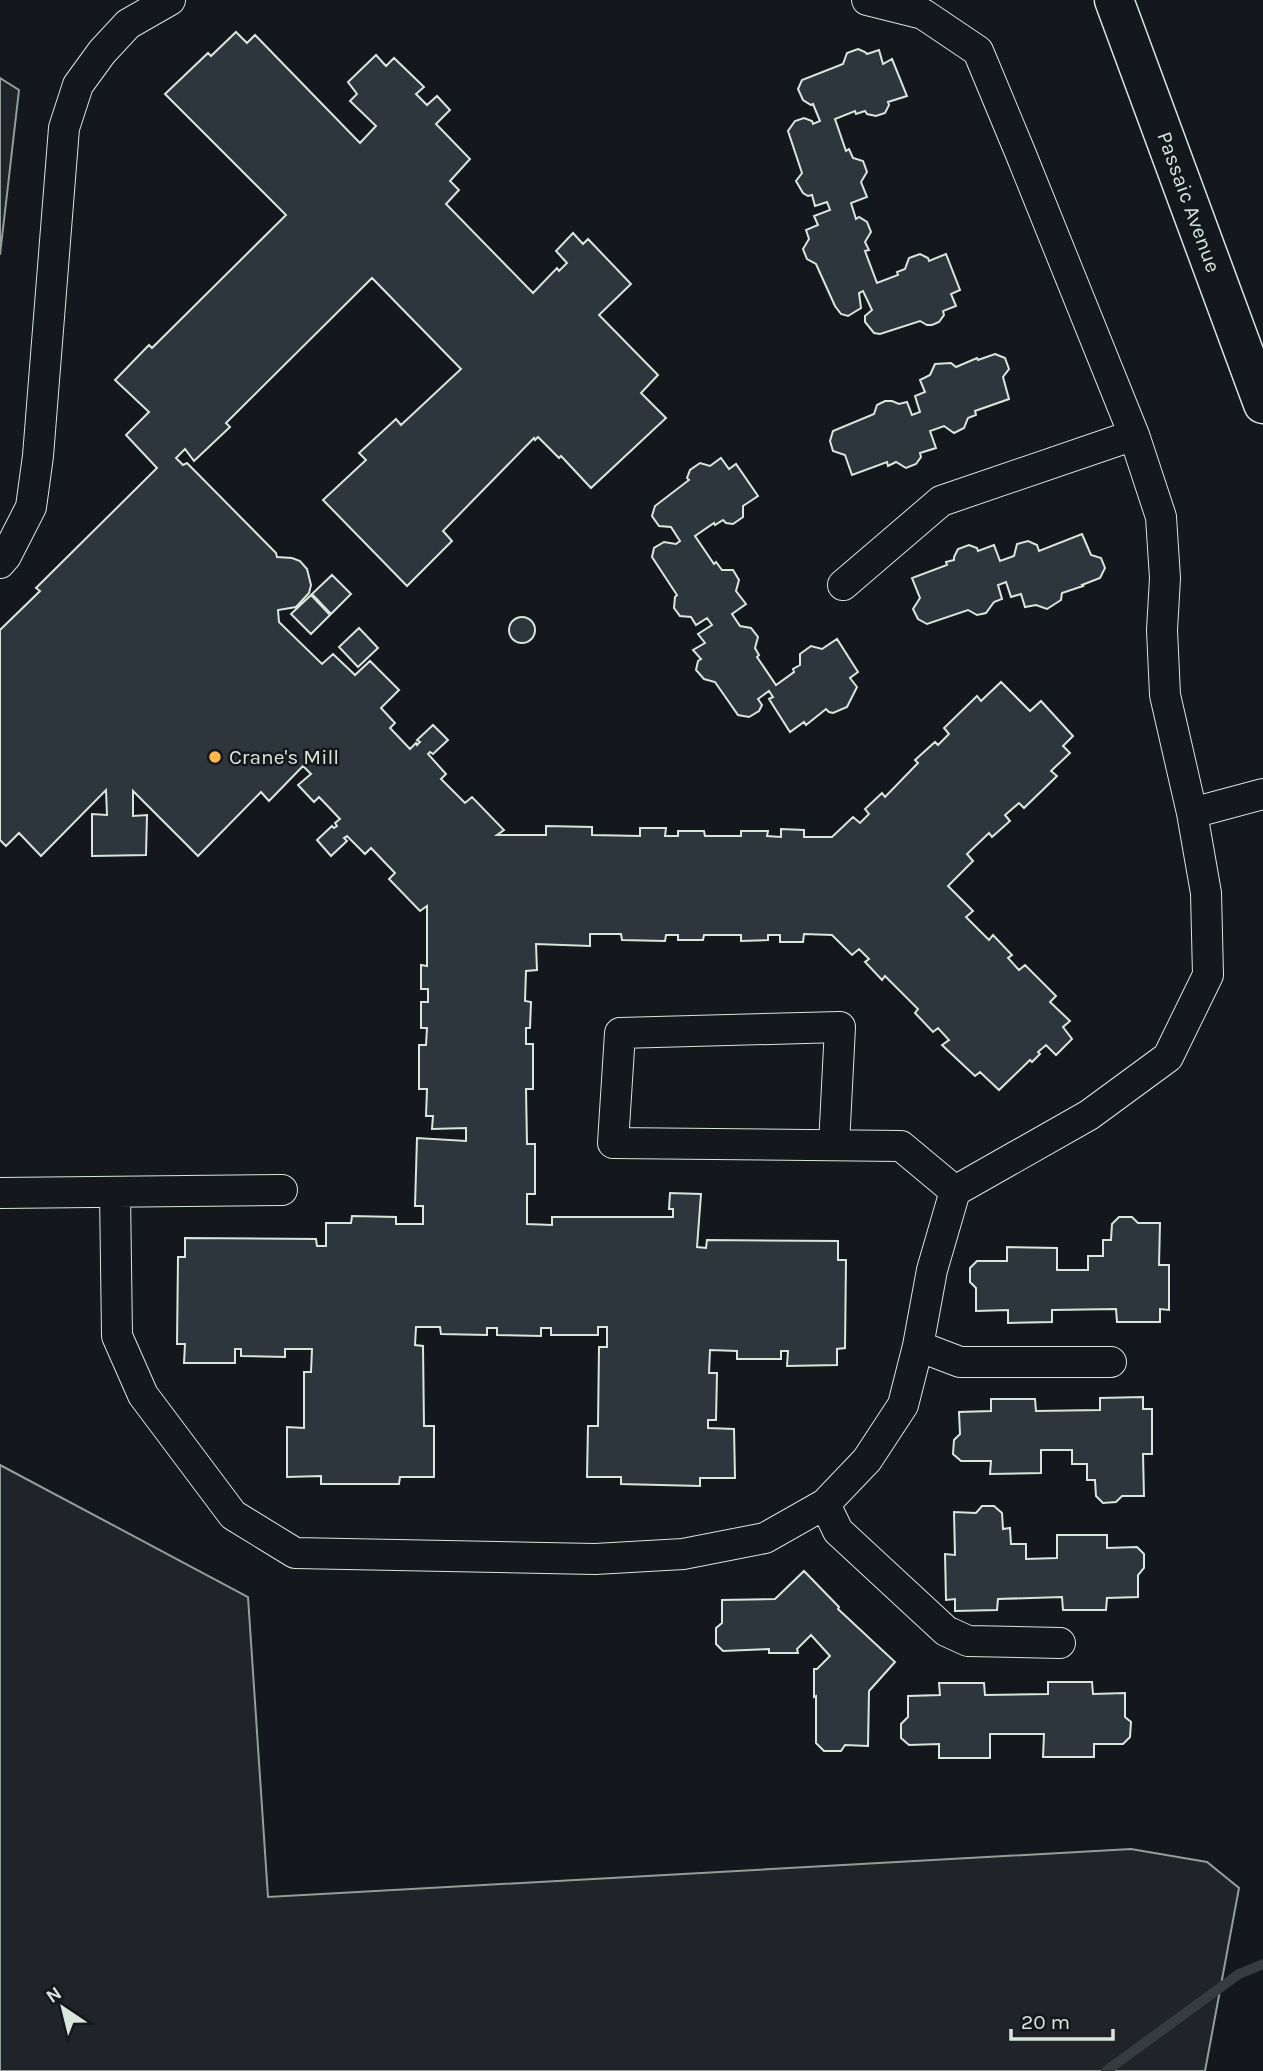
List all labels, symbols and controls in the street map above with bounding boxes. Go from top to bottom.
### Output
street label: Passaic Avenue [1152,128,1226,276]
place label: Crane's Mill [229,745,339,769]
marker: Crane's Mill [207,749,223,765]
north arrow [28,1973,98,2043]
text: N [42,1982,66,2008]
scale bar [1011,1997,1112,2041]
text: 20 m [1021,2010,1070,2034]

